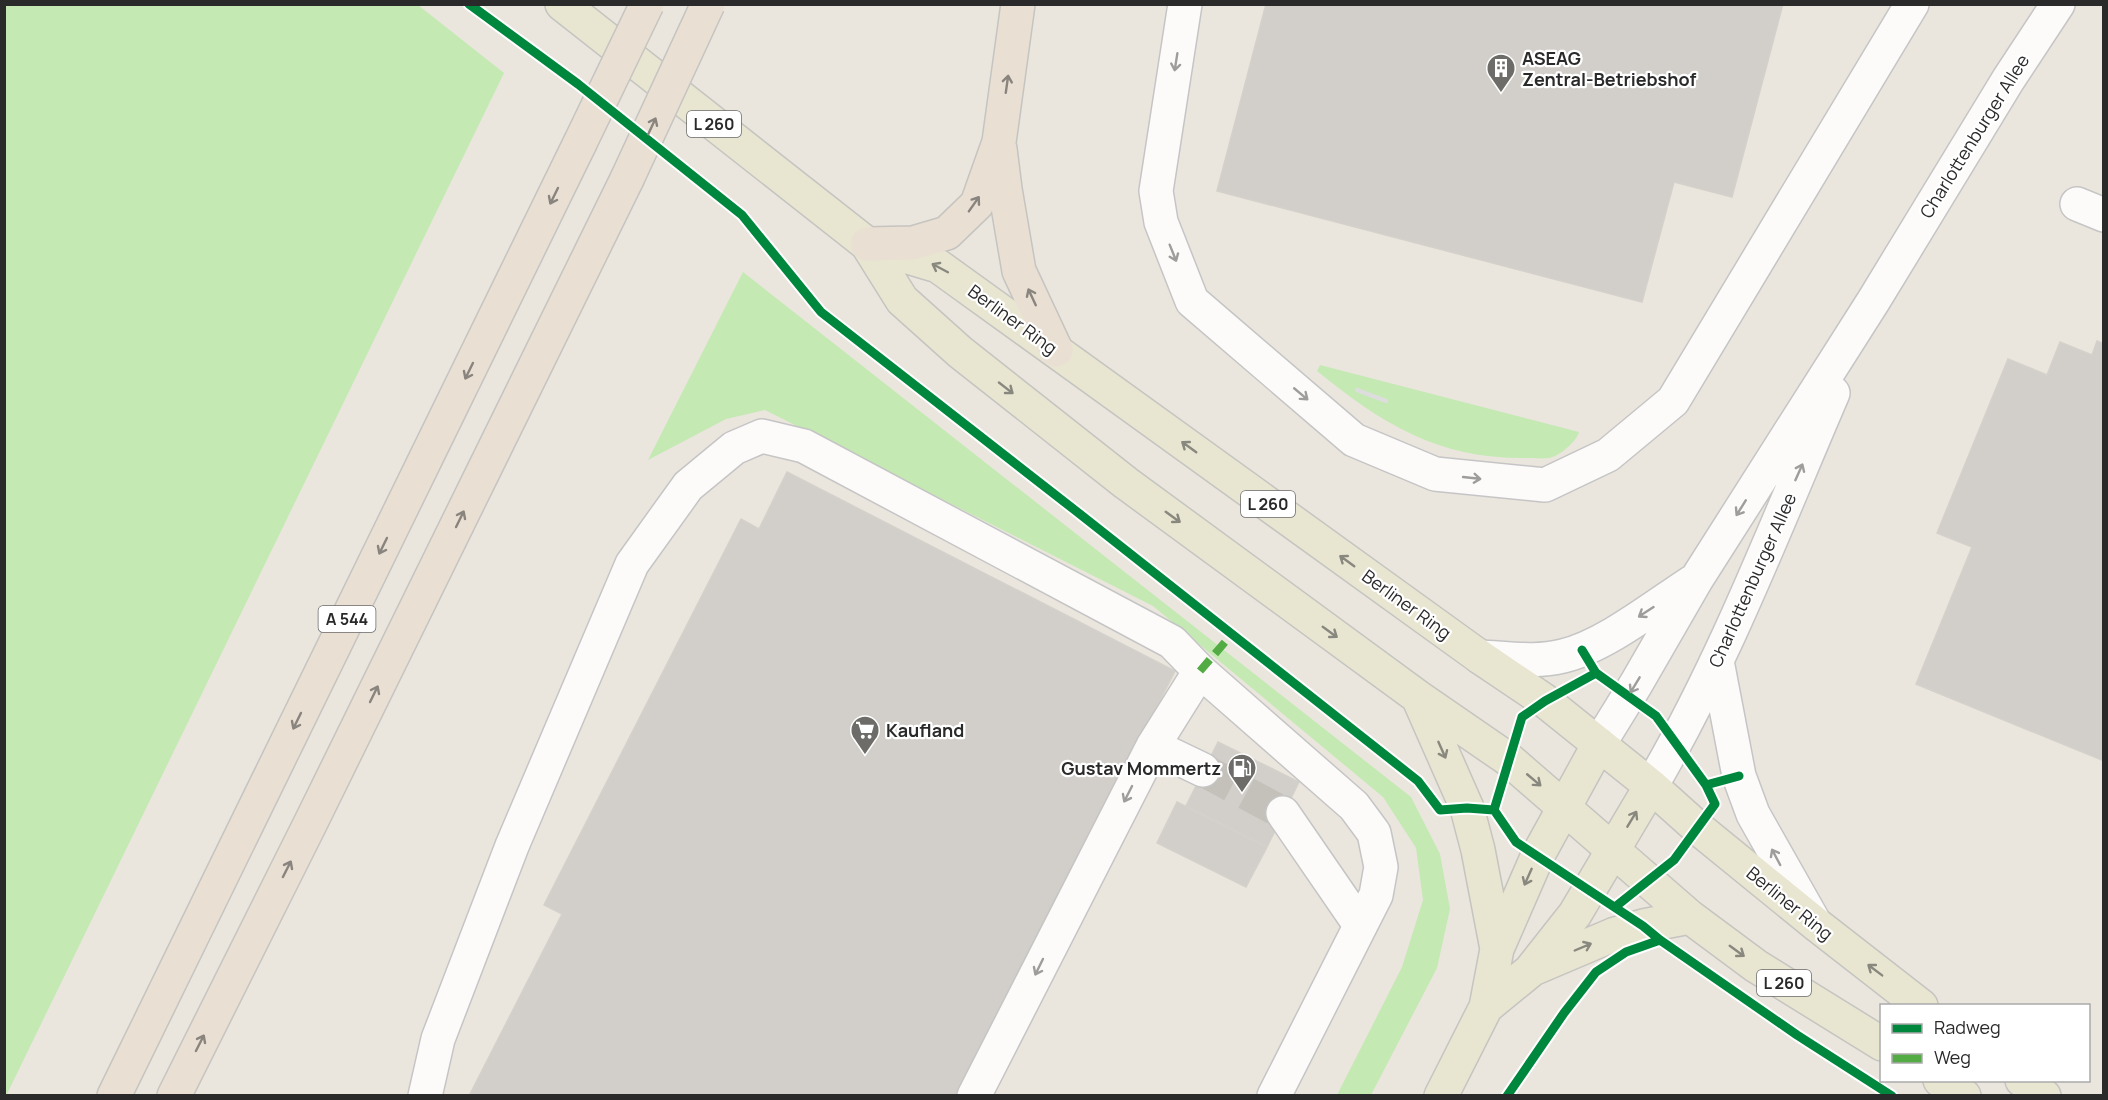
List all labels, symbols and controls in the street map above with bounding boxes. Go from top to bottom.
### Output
place label: ASEAG Zentral-Betriebshof [1522,46,1697,91]
street label: Charlottenburger Allee [1914,50,2034,222]
one-way arrow [1170,52,1181,72]
building icon: ASEAG Zentral-Betriebshof [1485,52,1517,94]
one-way arrow [1002,74,1013,94]
road number: L 260 [687,111,741,137]
one-way arrow [646,117,658,135]
one-way arrow [548,186,560,204]
one-way arrow [968,197,980,213]
one-way arrow [1168,243,1179,262]
one-way arrow [932,262,949,274]
street label: Berliner Ring [964,279,1062,359]
one-way arrow [1025,289,1037,307]
one-way arrow [462,362,474,380]
one-way arrow [997,381,1013,394]
one-way arrow [1293,387,1308,401]
one-way arrow [1182,441,1198,453]
one-way arrow [1794,464,1805,482]
one-way arrow [1462,472,1481,483]
street label: Charlottenburger Allee [1703,489,1801,671]
road number: L 260 [1241,491,1295,517]
one-way arrow [1735,499,1747,516]
one-way arrow [454,510,466,528]
one-way arrow [1165,510,1181,523]
one-way arrow [377,537,388,555]
one-way arrow [1340,555,1356,567]
street label: Berliner Ring [1358,564,1456,644]
one-way arrow [1638,605,1655,618]
road number: A 544 [318,606,376,632]
one-way arrow [1322,626,1338,639]
one-way arrow [1629,676,1641,693]
one-way arrow [368,685,380,703]
one-way arrow [291,712,303,730]
supermarket icon: Kaufland [849,714,881,756]
place label: Kaufland [886,718,964,742]
one-way arrow [1436,741,1448,759]
fuel station icon: Gustav Mommertz [1226,752,1258,794]
place label: Gustav Mommertz [1061,756,1221,780]
one-way arrow [1525,773,1541,787]
one-way arrow [1122,784,1133,802]
one-way arrow [1626,811,1638,828]
one-way arrow [1770,849,1782,866]
one-way arrow [282,860,294,878]
street label: Berliner Ring [1742,861,1838,945]
one-way arrow [1522,868,1534,886]
one-way arrow [1574,941,1592,952]
one-way arrow [1728,945,1744,958]
one-way arrow [1033,958,1045,976]
one-way arrow [1867,964,1883,976]
road number: L 260 [1757,970,1811,996]
legend [1880,1004,2090,1082]
text: Radweg [1934,1015,2001,1039]
one-way arrow [195,1035,206,1053]
text: Weg [1934,1045,1971,1069]

